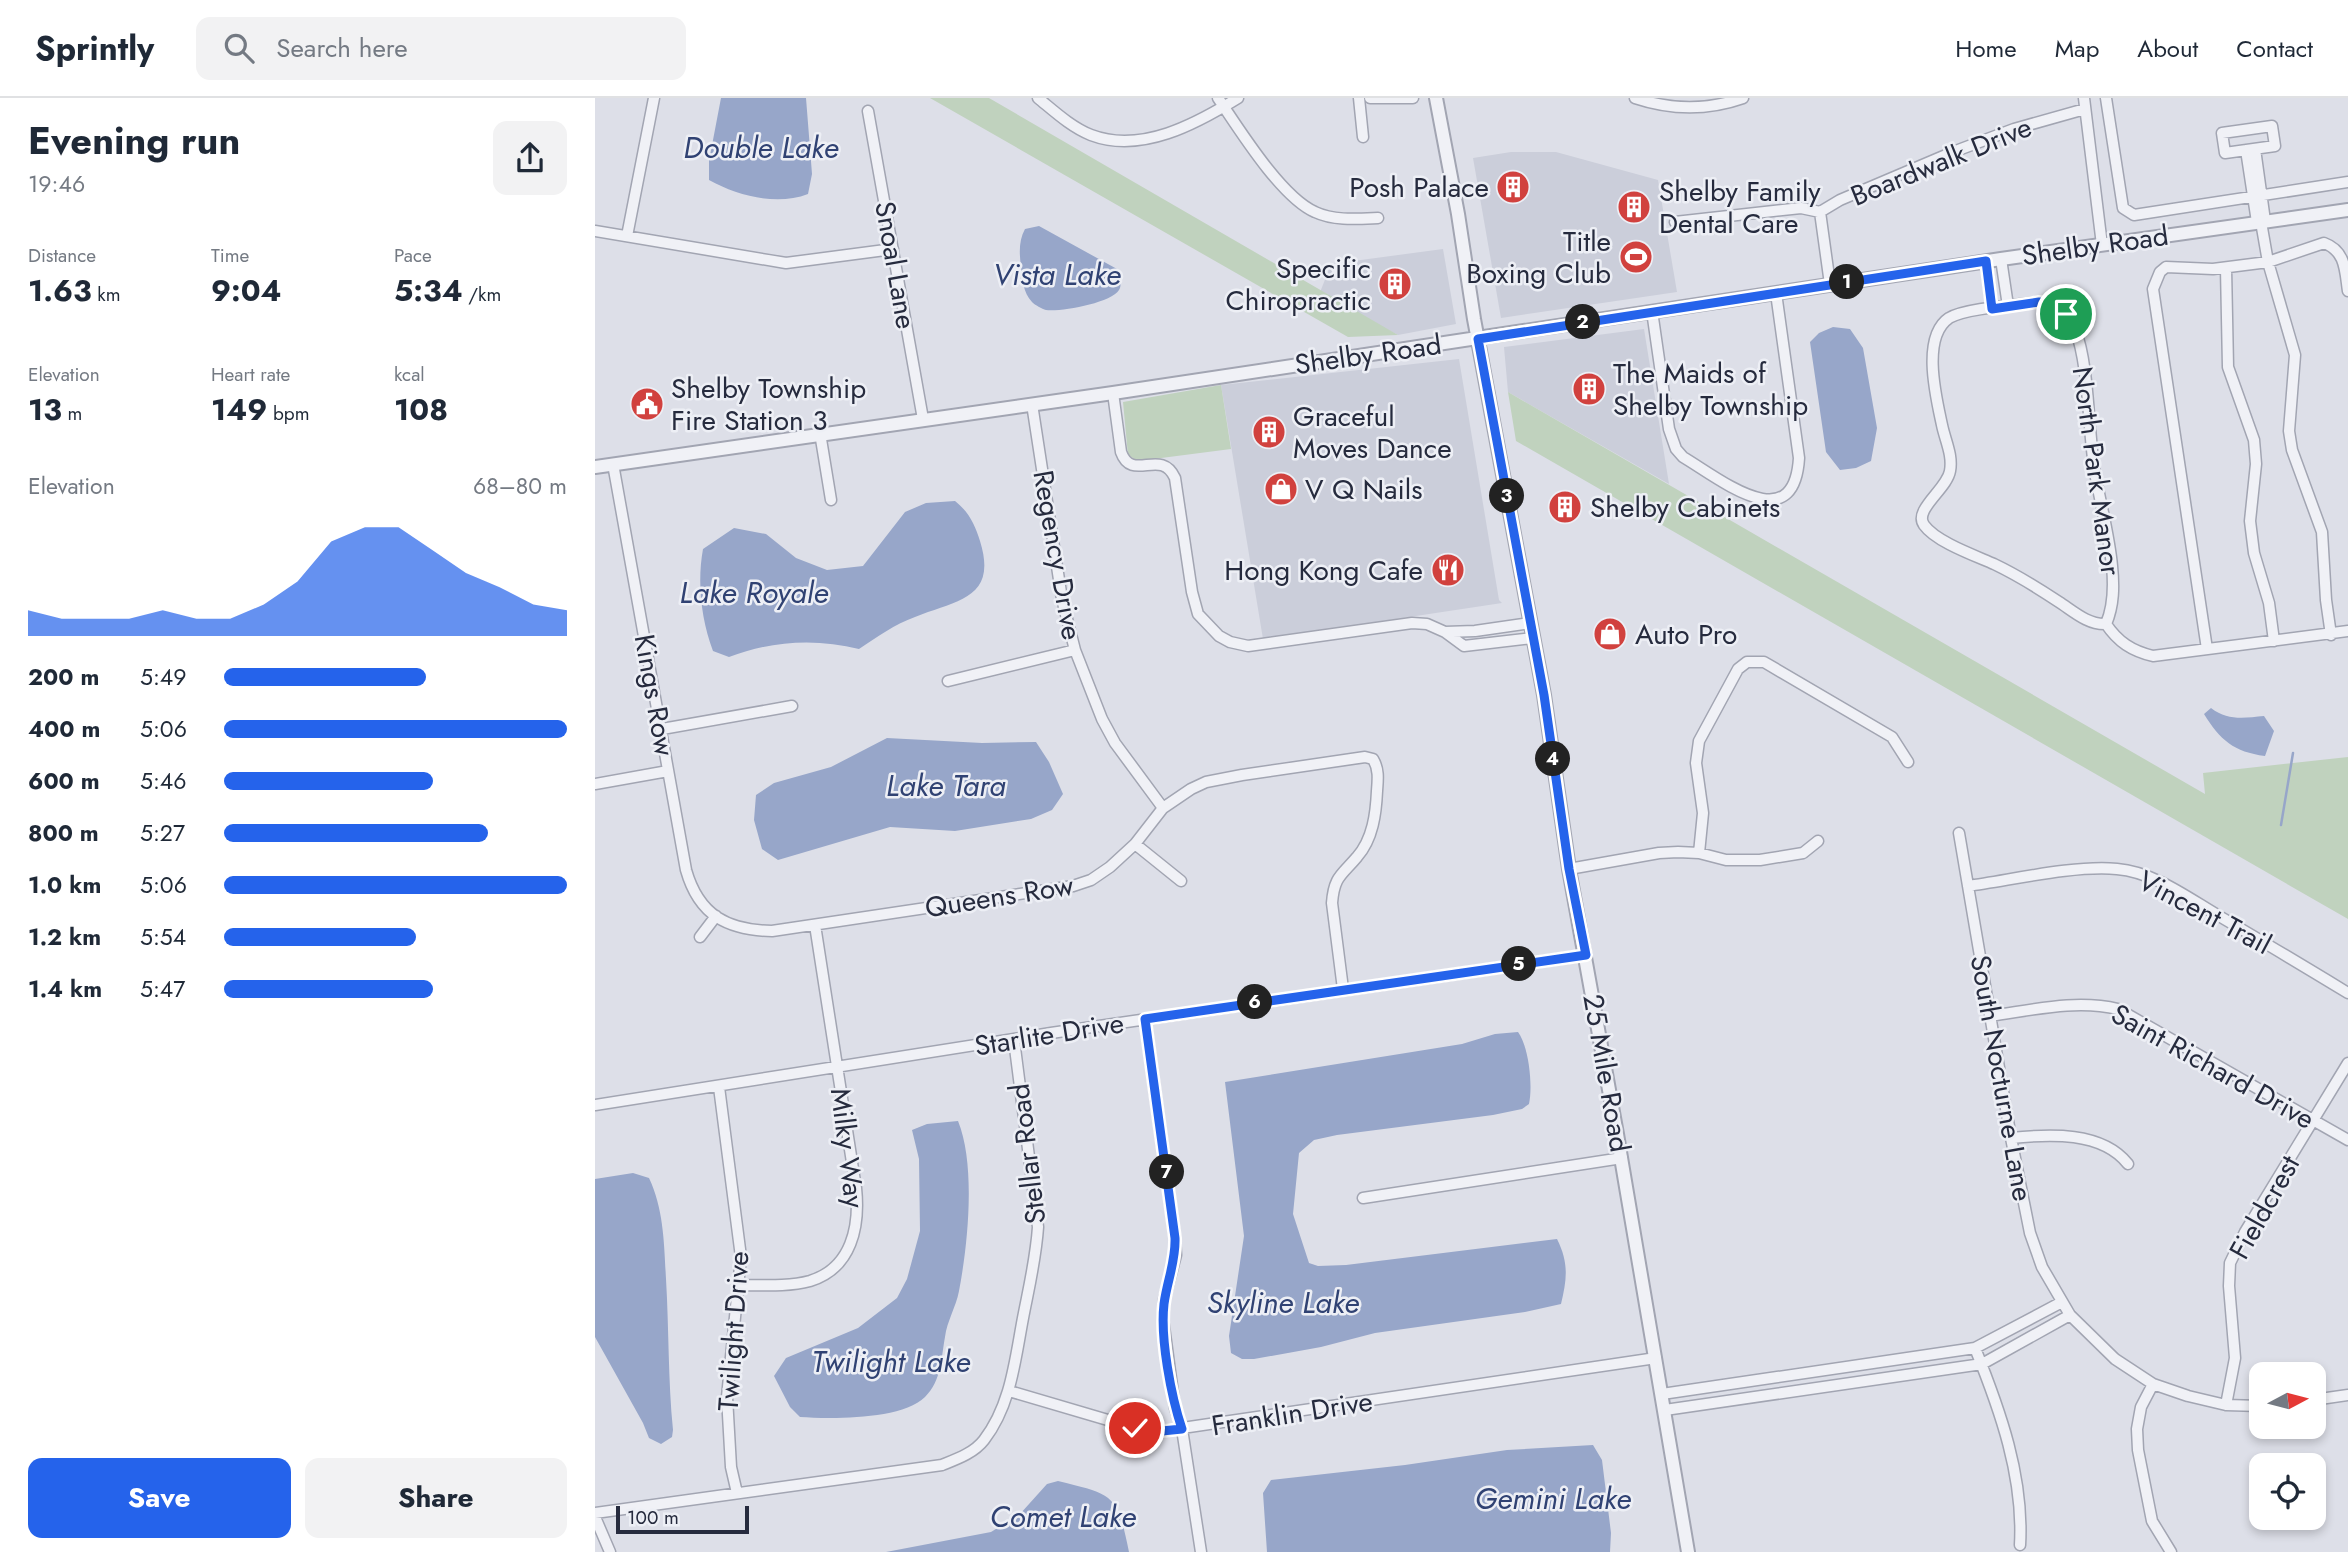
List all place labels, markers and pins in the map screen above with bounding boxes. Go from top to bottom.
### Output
place label: Posh Palace [1349,167,1489,208]
building icon: Posh Palace [1494,168,1532,206]
place label: Shelby Family Dental Care [1659,171,1821,244]
building icon: Shelby Family Dental Care [1615,188,1653,226]
place label: Title Boxing Club [1466,221,1611,294]
sports icon: Title Boxing Club [1617,238,1655,276]
place label: Specific Chiropractic [1226,248,1371,321]
pin: 1 [1829,264,1865,300]
building icon: Specific Chiropractic [1376,265,1414,303]
pin [2036,284,2096,344]
pin: 2 [1565,304,1601,340]
place label: The Maids of Shelby Township [1613,353,1808,426]
place label: Shelby Township Fire Station 3 [671,368,866,441]
building icon: The Maids of Shelby Township [1570,370,1608,408]
public building icon: Shelby Township Fire Station 3 [628,385,666,423]
place label: Graceful Moves Dance [1293,396,1452,469]
building icon: Graceful Moves Dance [1250,413,1288,451]
place label: V Q Nails [1305,469,1423,510]
shop icon: V Q Nails [1262,470,1300,508]
pin: 3 [1489,478,1525,514]
place label: Shelby Cabinets [1590,487,1780,528]
building icon: Shelby Cabinets [1546,488,1584,526]
place label: Hong Kong Cafe [1224,550,1423,591]
restaurant icon: Hong Kong Cafe [1429,551,1467,589]
place label: Auto Pro [1635,614,1737,655]
shop icon: Auto Pro [1591,615,1629,653]
pin: 4 [1535,742,1571,776]
pin: 5 [1501,946,1537,982]
pin: 6 [1237,984,1273,1020]
pin: 7 [1149,1154,1185,1190]
pin [1105,1398,1165,1458]

